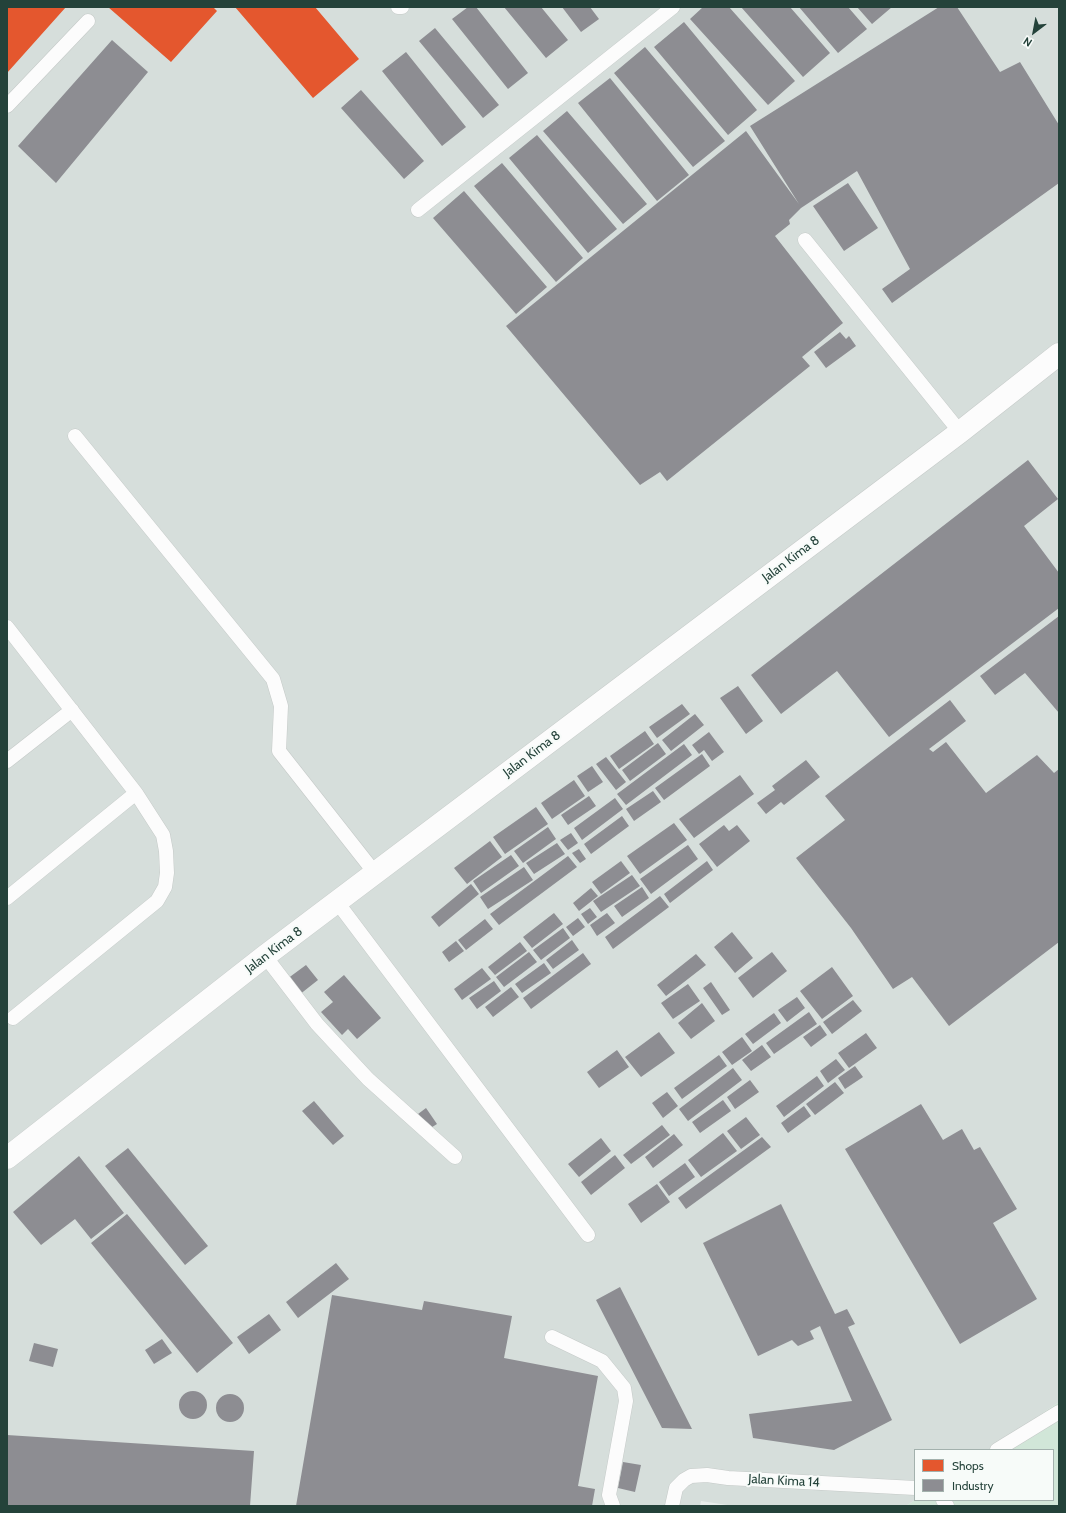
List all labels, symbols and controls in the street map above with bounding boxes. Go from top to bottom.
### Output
north arrow [1014,12,1054,52]
text: N [1021,34,1035,50]
street label: Jalan Kima 8 [759,532,823,586]
street label: Jalan Kima 8 [500,727,564,781]
street label: Jalan Kima 8 [242,923,306,977]
legend [914,1449,1054,1501]
text: Shops [952,1458,984,1473]
street label: Jalan Kima 14 [748,1471,820,1491]
text: Industry [952,1478,993,1493]

